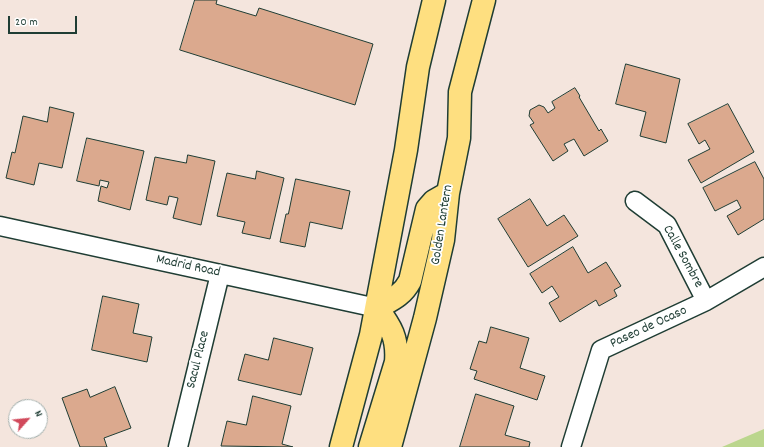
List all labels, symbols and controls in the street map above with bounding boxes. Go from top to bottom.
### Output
scale bar [10,8,79,34]
text: 20 m [15,14,38,31]
street label: Golden Lantern [428,184,458,266]
street label: Calle Sombre [658,223,706,291]
street label: Madrid Road [154,252,222,282]
street label: Paseo de Ocaso [608,303,690,353]
street label: Sacul Place [184,329,214,391]
north arrow [8,399,48,439]
text: N [29,408,46,420]

